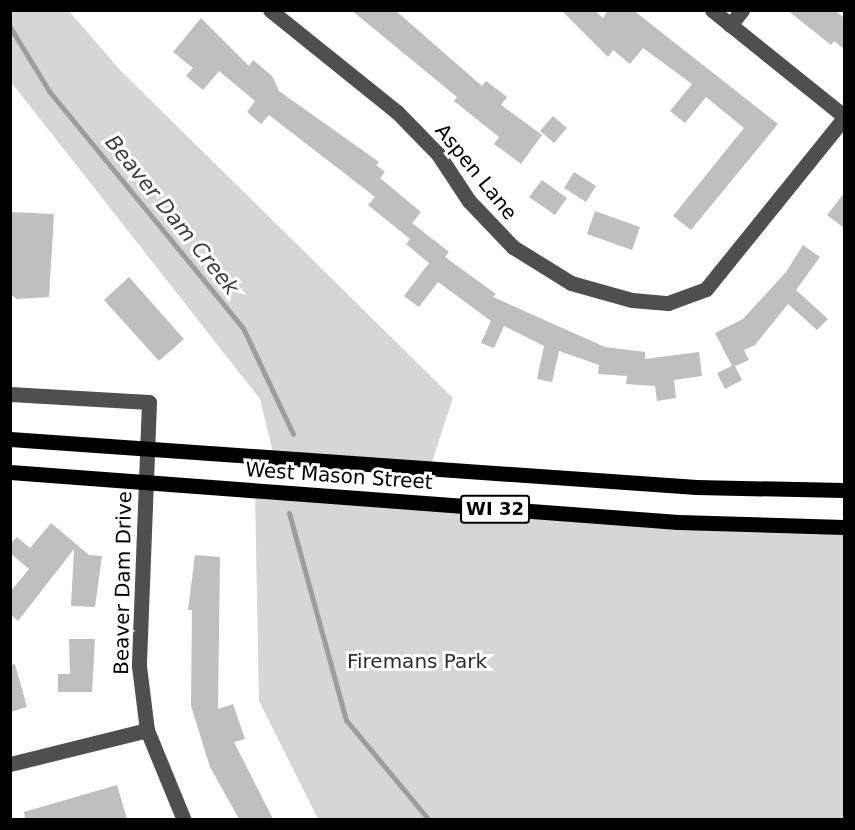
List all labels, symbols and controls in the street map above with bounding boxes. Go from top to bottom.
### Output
street label: Aspen Lane [430,119,522,225]
water label: Beaver Dam Creek [100,130,244,300]
street label: West Mason Street [245,457,433,495]
street label: Beaver Dam Drive [109,491,137,675]
road number: WI 32 [459,494,531,524]
park label: Firemans Park [347,649,487,673]

